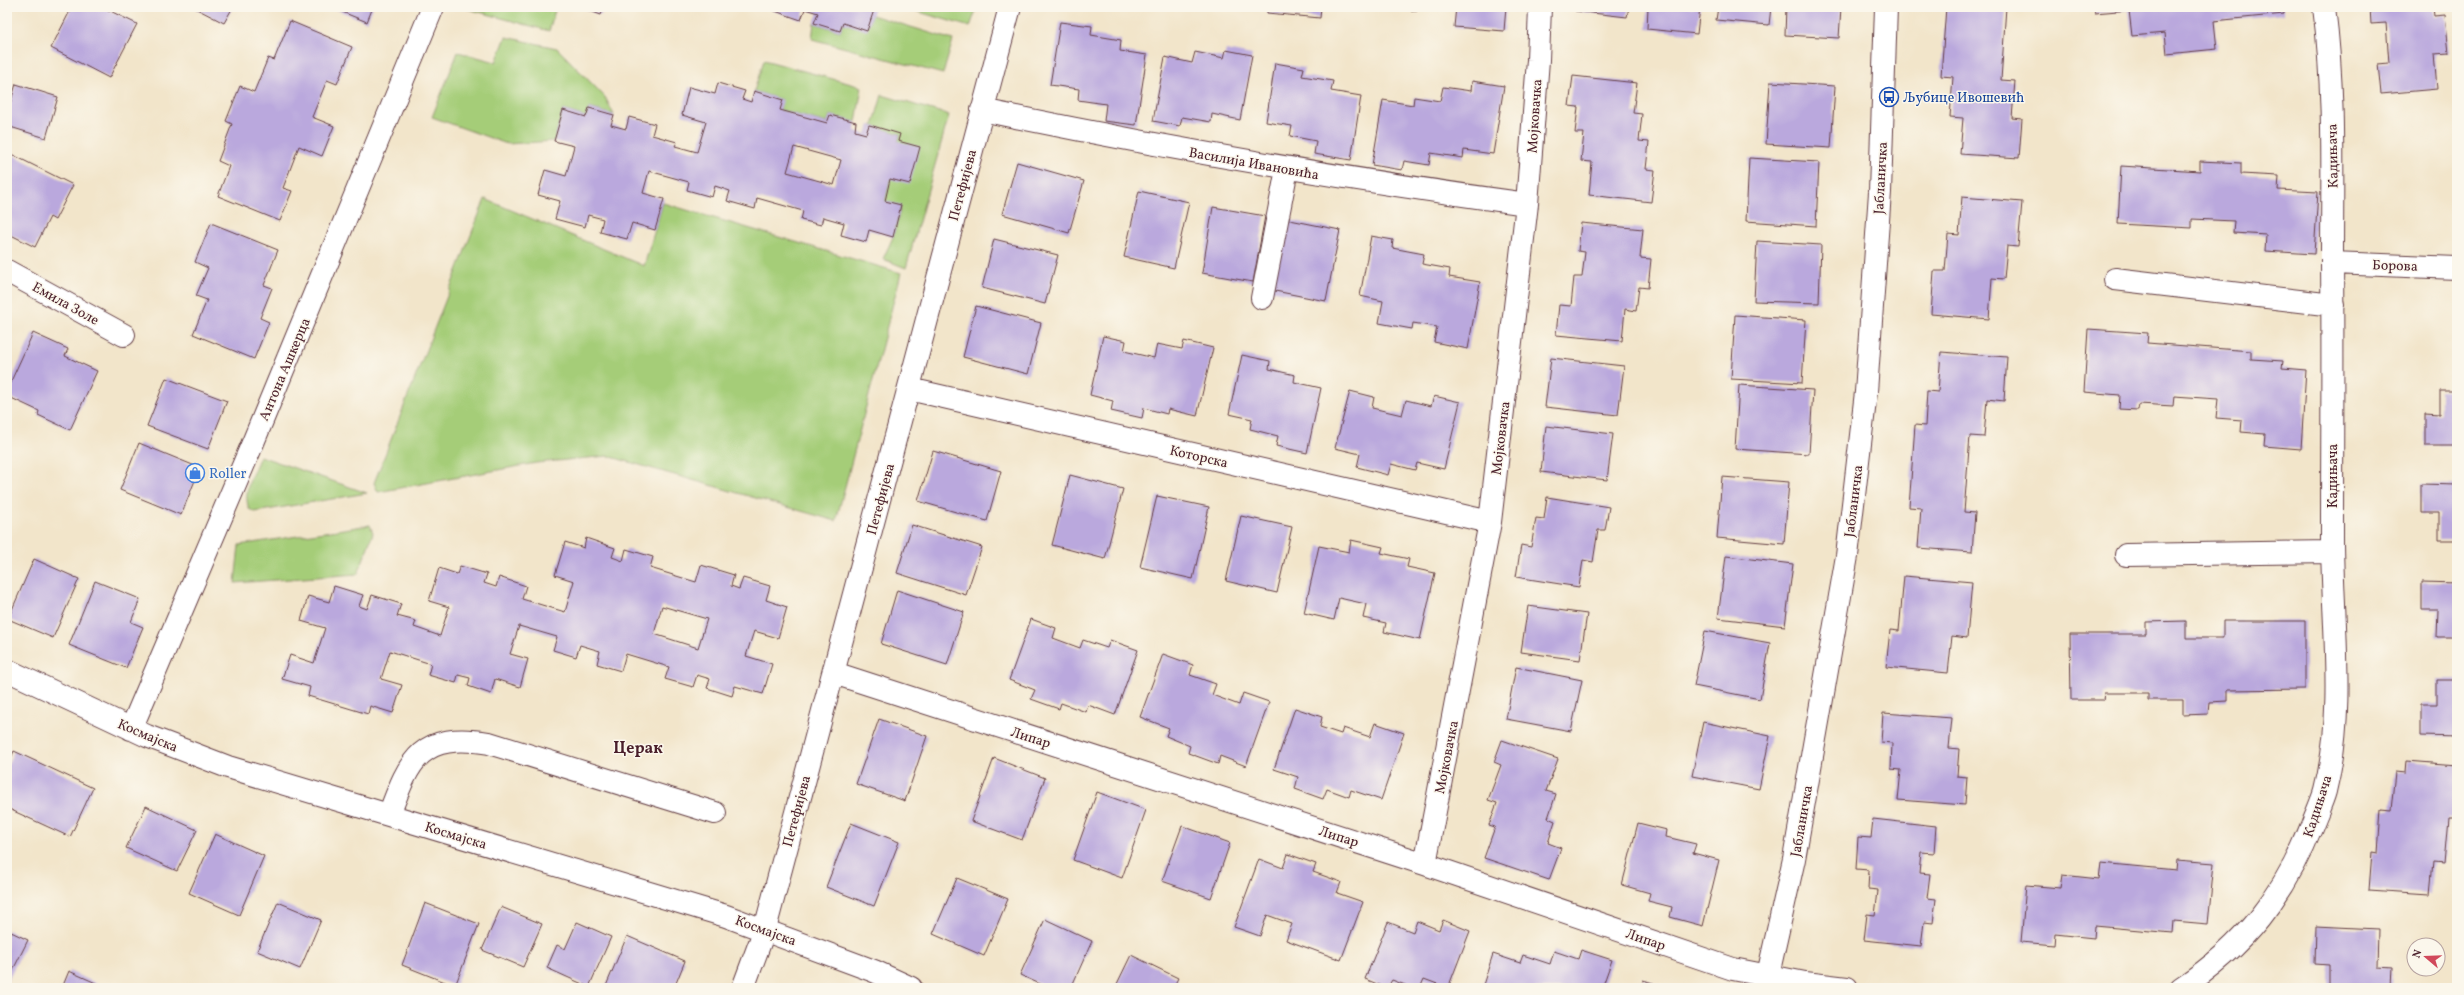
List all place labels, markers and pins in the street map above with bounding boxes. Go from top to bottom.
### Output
bus stop icon: Љубице Ивошевић [1878,86,1900,108]
place label: Љубице Ивошевић [1903,89,2024,108]
shop icon: Roller [184,462,206,484]
place label: Roller [209,465,247,484]

